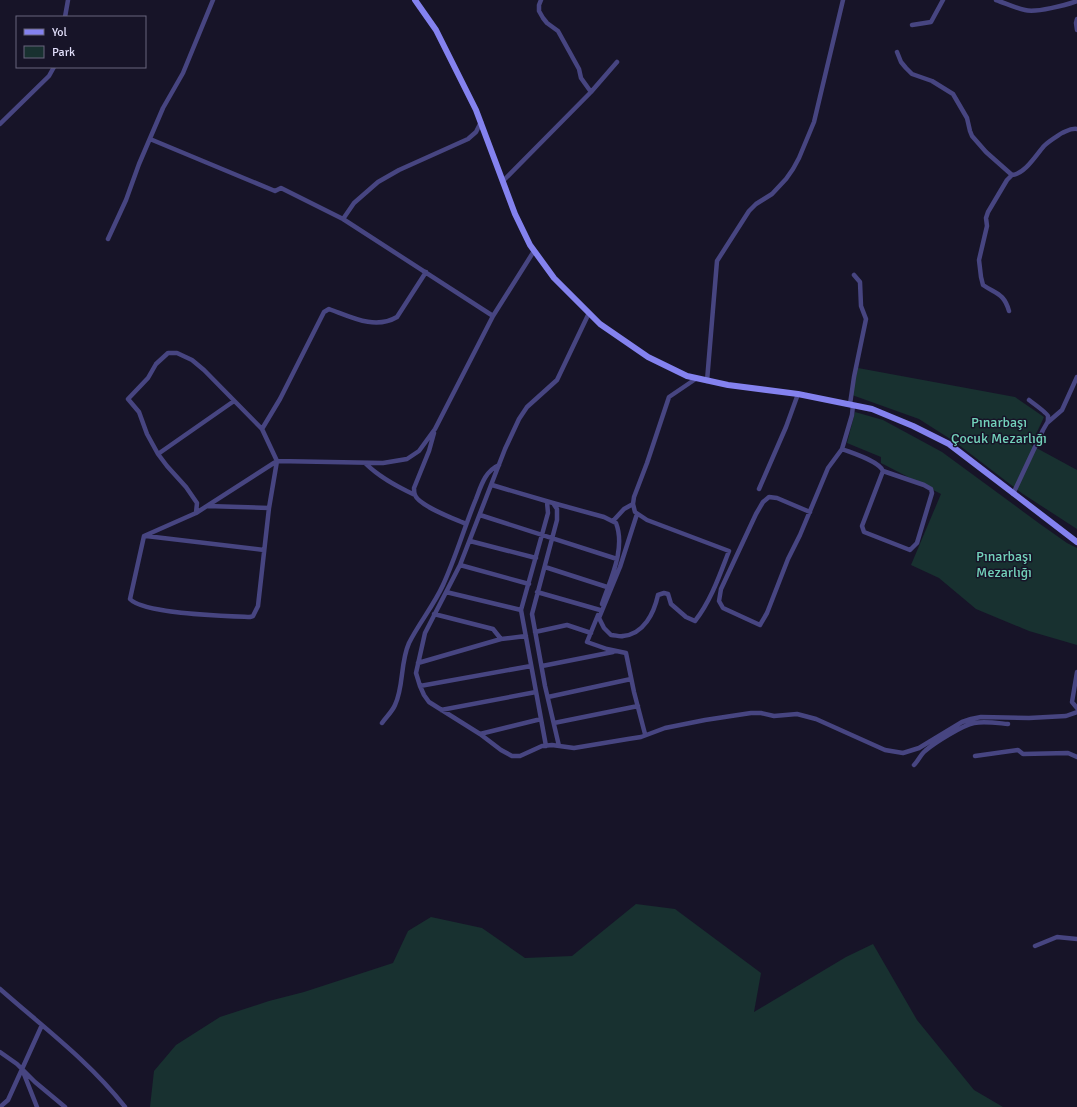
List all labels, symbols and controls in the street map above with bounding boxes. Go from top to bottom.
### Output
legend [16,16,146,68]
text: Yol [52,25,68,40]
text: Park [52,45,75,60]
park label: Pınarbaşı Çocuk Mezarlığı [951,414,1047,447]
park label: Pınarbaşı Mezarlığı [976,548,1032,581]

